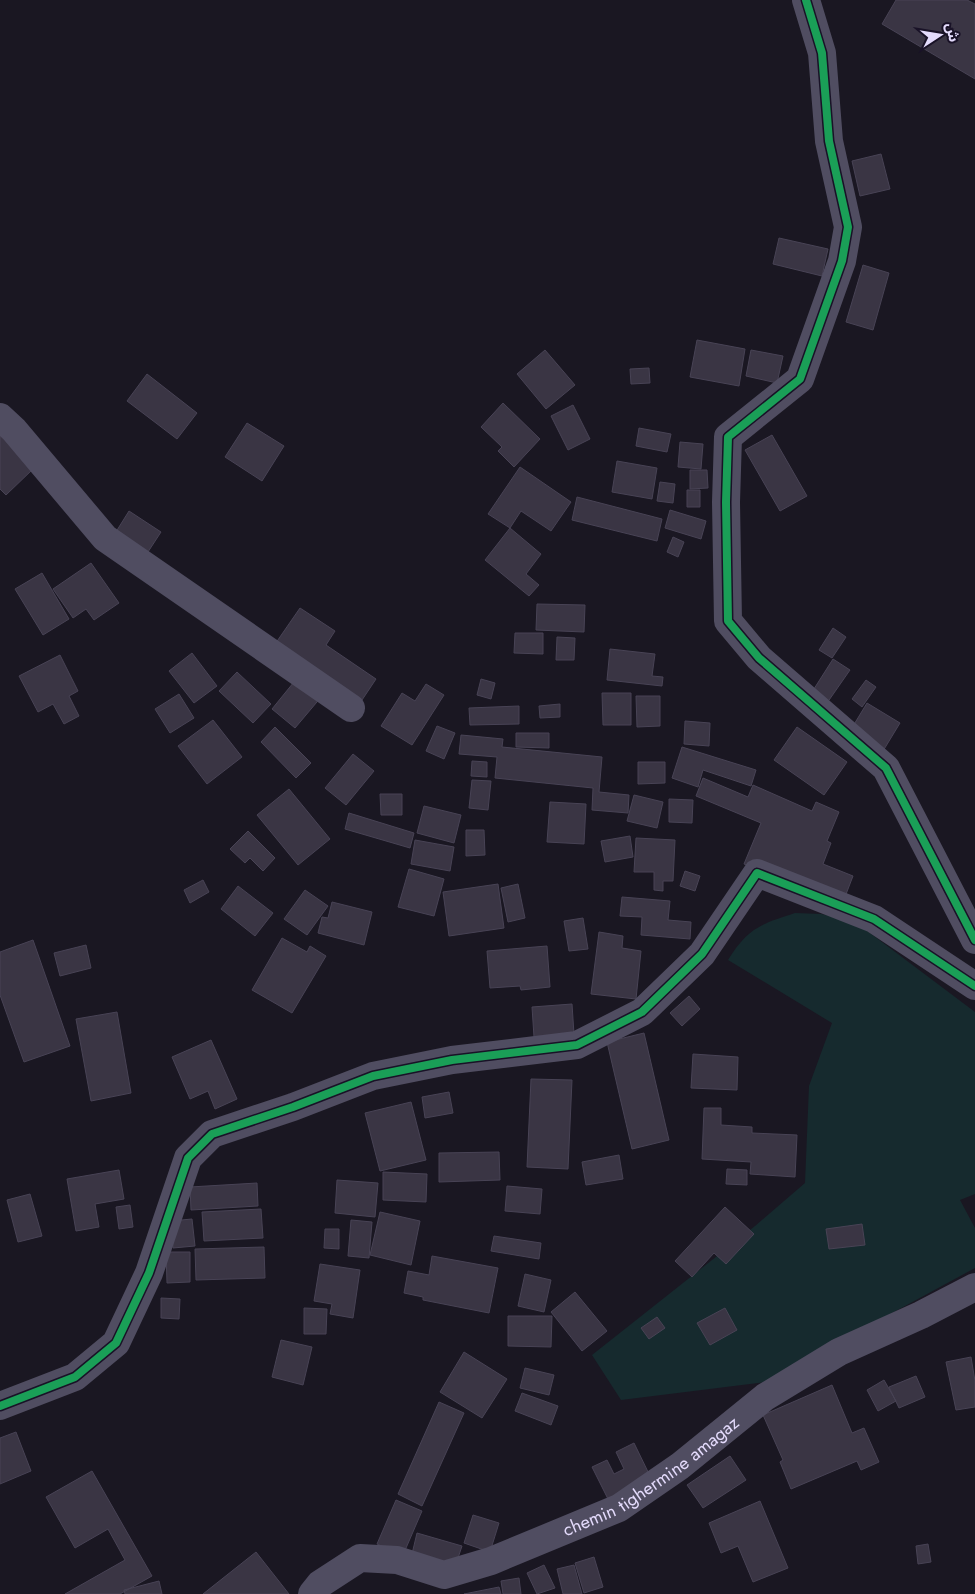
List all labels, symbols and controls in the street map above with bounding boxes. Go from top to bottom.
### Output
north arrow [915,10,965,60]
text: ش [941,21,964,44]
street label: chemin tighermine amagaz [559,1410,745,1543]

